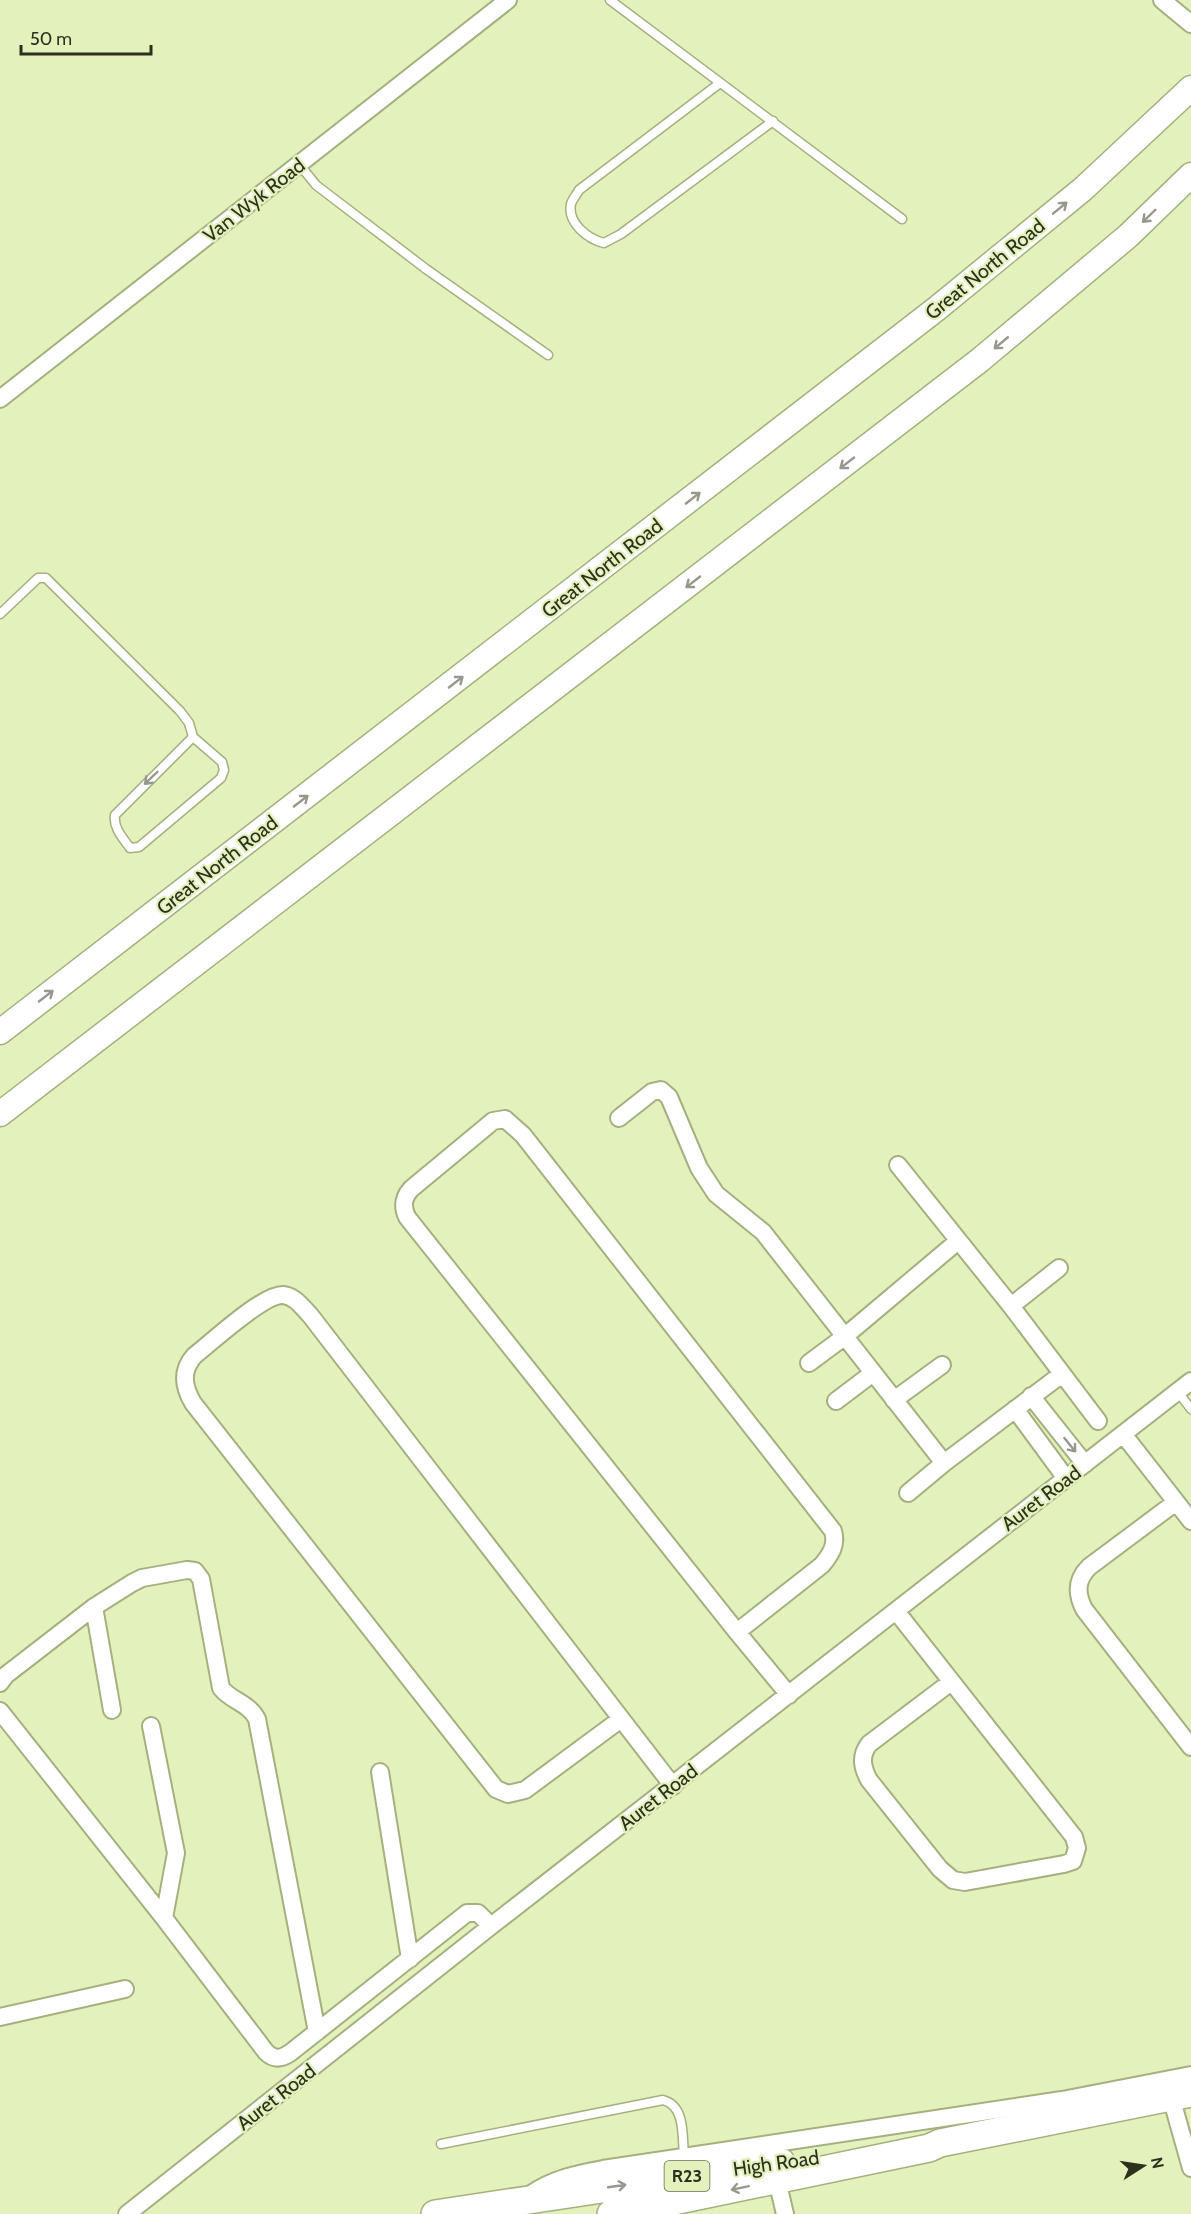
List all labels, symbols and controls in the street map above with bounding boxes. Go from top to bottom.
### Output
scale bar [21,18,152,56]
text: 50 m [30,28,72,50]
street label: Van Wyk Road [198,153,310,247]
one-way arrow [1051,201,1067,214]
one-way arrow [1142,209,1157,223]
street label: Great North Road [920,213,1050,325]
one-way arrow [993,336,1009,349]
one-way arrow [839,456,855,469]
one-way arrow [684,492,700,505]
street label: Great North Road [537,513,667,623]
one-way arrow [685,575,701,588]
one-way arrow [447,676,463,688]
one-way arrow [144,770,159,785]
one-way arrow [293,794,309,807]
street label: Great North Road [152,810,282,920]
one-way arrow [38,990,54,1003]
one-way arrow [1063,1436,1076,1452]
street label: Auret Road [996,1460,1086,1536]
street label: Auret Road [614,1759,702,1835]
street label: Auret Road [232,2059,320,2135]
north arrow [1113,2136,1173,2196]
street label: High Road [731,2145,821,2181]
text: N [1147,2155,1168,2170]
road number: R23 [664,2161,710,2191]
one-way arrow [607,2181,627,2192]
one-way arrow [730,2182,749,2194]

